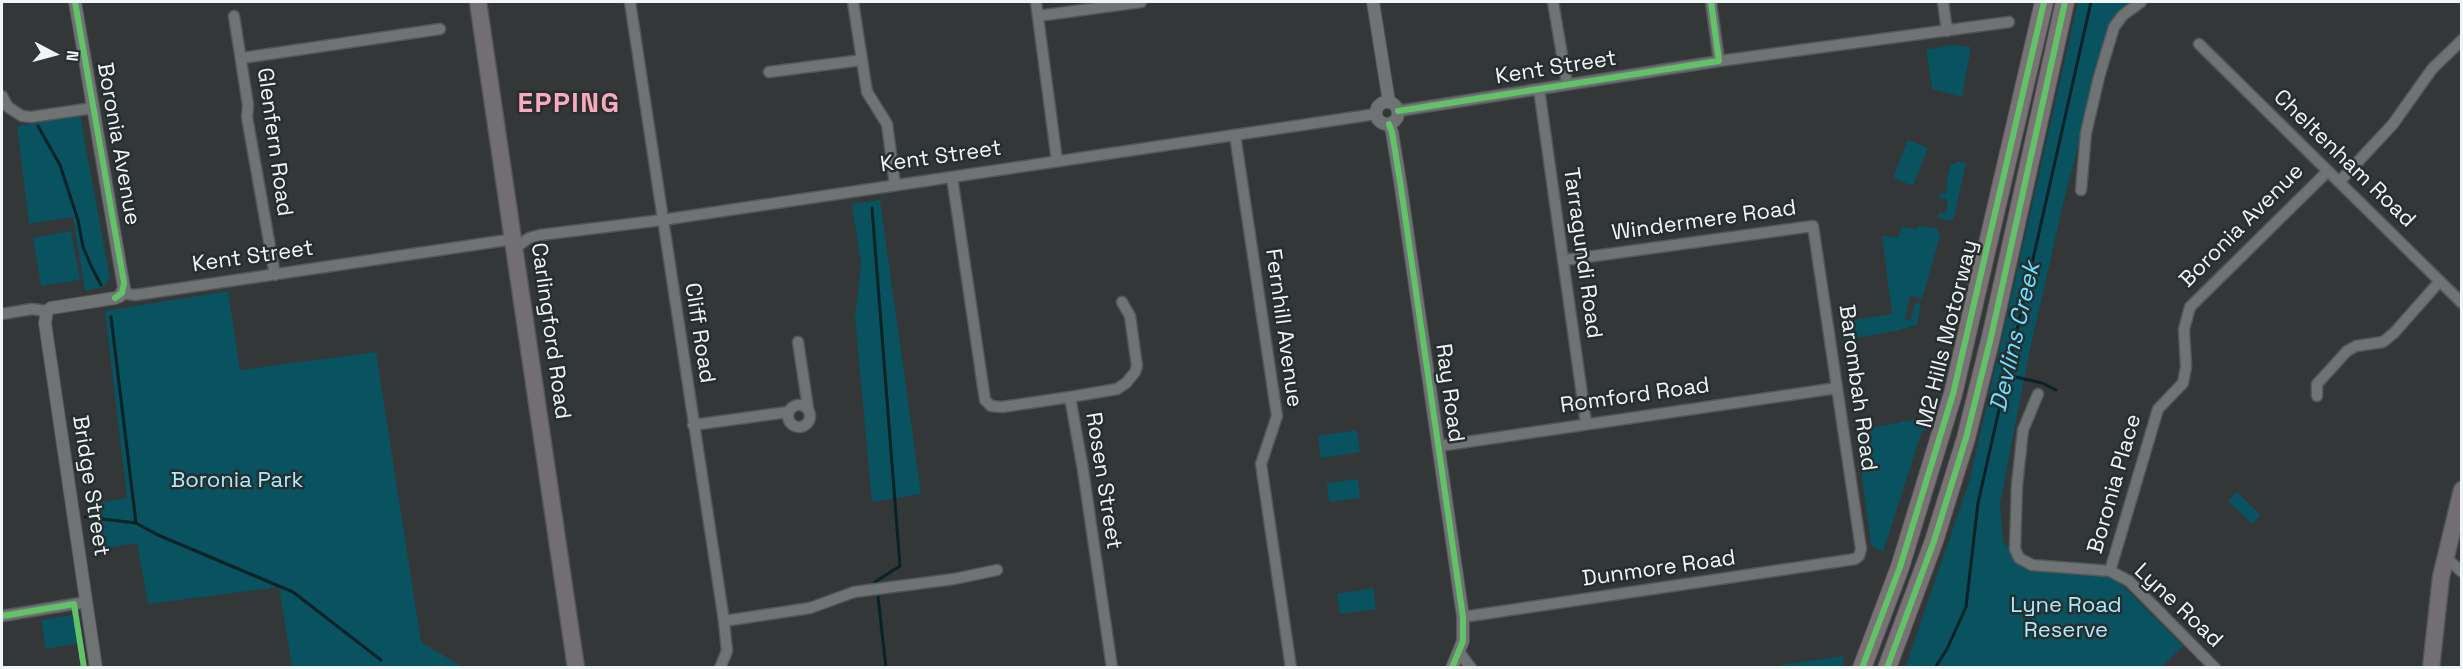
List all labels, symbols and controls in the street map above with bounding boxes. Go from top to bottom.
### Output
north arrow [24,24,84,84]
street label: Kent Street [1494,45,1618,91]
text: N [61,49,83,62]
street label: Boronia Avenue [91,61,145,227]
street label: Glenfern Road [251,66,297,218]
street label: Cheltenham Road [2268,85,2420,233]
district label: EPPING [517,87,621,121]
street label: Kent Street [879,135,1003,179]
street label: Boronia Avenue [2175,159,2309,293]
street label: Tarragundi Road [1557,166,1607,340]
street label: Windermere Road [1610,195,1798,247]
street label: Kent Street [191,235,315,279]
street label: M2 Hills Motorway [1912,237,1984,431]
street label: Carlingford Road [525,241,575,421]
street label: Fernhill Avenue [1259,247,1307,409]
water label: Devlins Creek [1985,259,2047,415]
street label: Cliff Road [678,281,720,385]
street label: Barombah Road [1832,303,1882,473]
street label: Ray Road [1429,342,1469,444]
street label: Romford Road [1559,372,1711,420]
street label: Rosen Street [1079,411,1127,551]
street label: Boronia Place [2082,411,2148,557]
street label: Bridge Street [66,414,114,558]
park label: Boronia Park [171,468,303,494]
street label: Dunmore Road [1581,545,1737,593]
street label: Lyne Road [2128,558,2228,654]
park label: Lyne Road Reserve [2010,593,2122,644]

